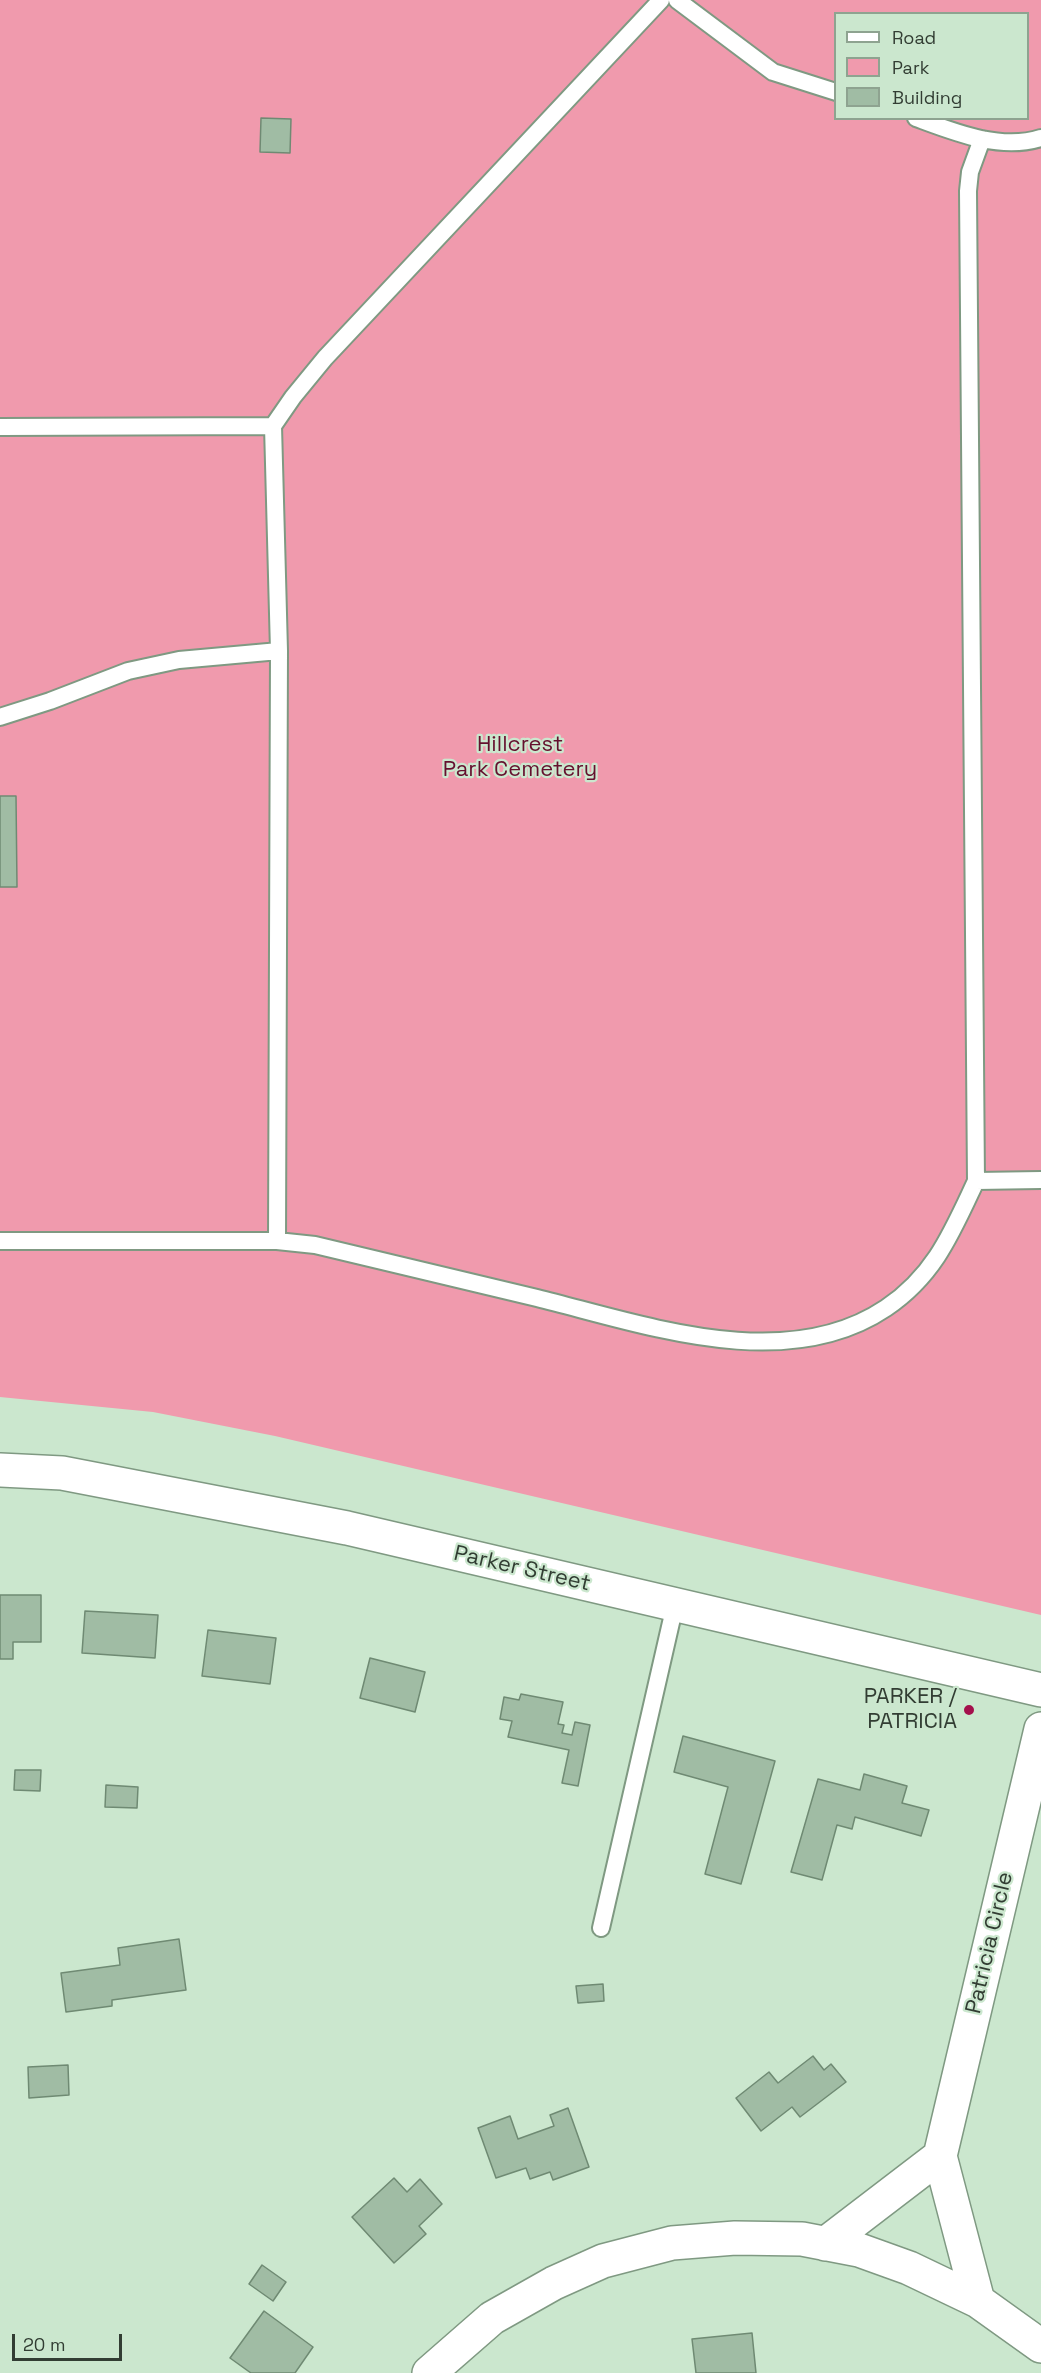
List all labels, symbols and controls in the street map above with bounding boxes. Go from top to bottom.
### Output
legend [834,12,1029,120]
text: Road [892,26,936,49]
text: Park [892,56,929,79]
text: Building [892,86,962,109]
park label: Hillcrest Park Cemetery [443,732,597,784]
street label: Parker Street [451,1540,593,1598]
place label: PARKER / PATRICIA [864,1684,957,1736]
marker: PARKER / PATRICIA [962,1703,976,1717]
street label: Patricia Circle [961,1870,1019,2016]
scale bar [15,2322,124,2360]
text: 20 m [23,2333,66,2356]

